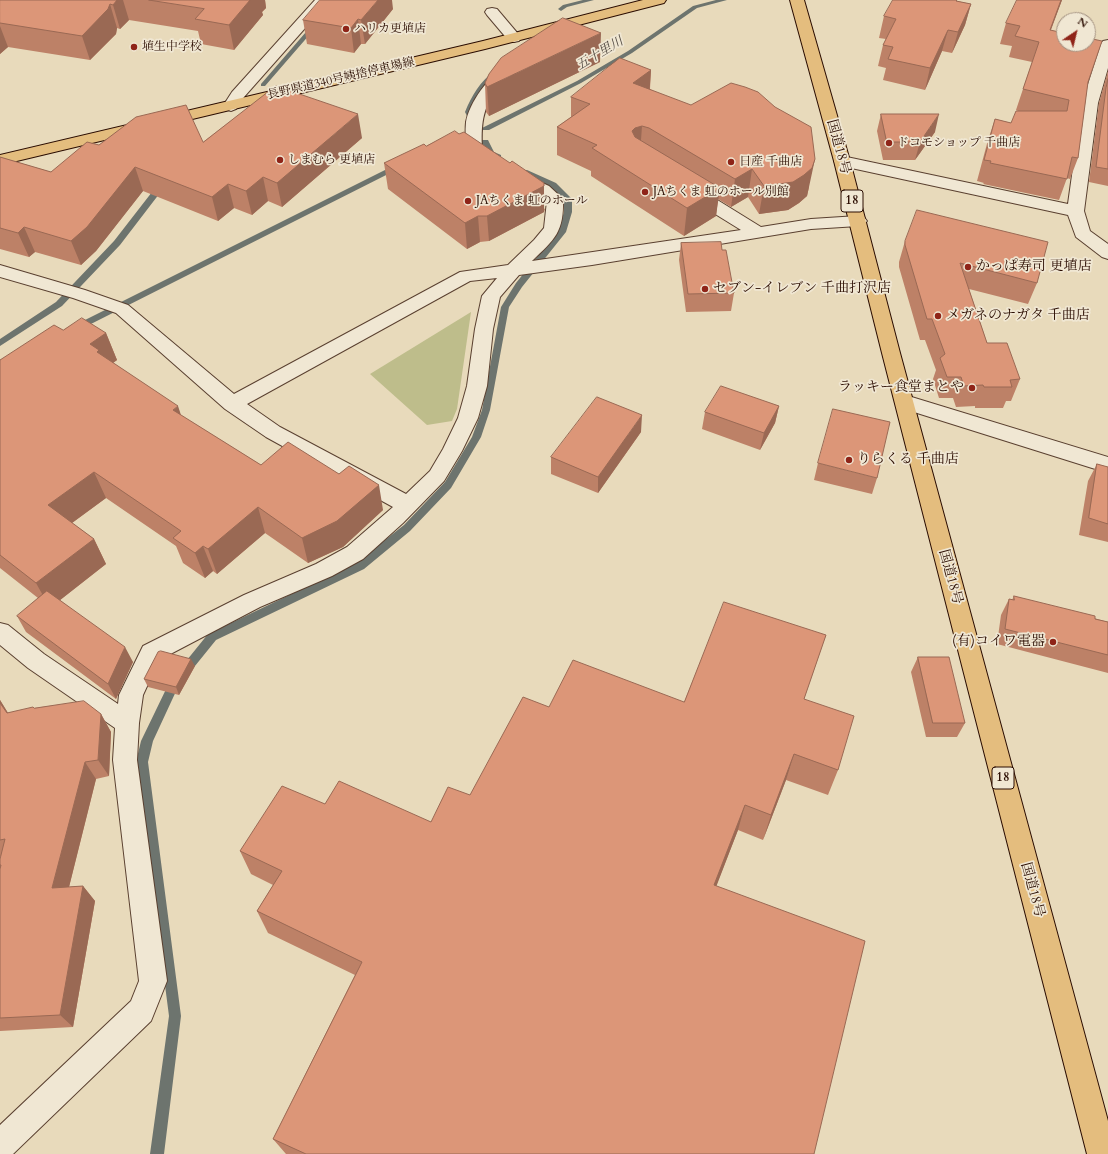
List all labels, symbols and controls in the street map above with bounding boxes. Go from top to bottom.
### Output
north arrow [1056,12,1096,52]
text: N [1074,14,1091,31]
place label: ハリカ更埴店 [354,22,426,36]
marker: ハリカ更埴店 [341,24,351,34]
water label: 五十里川 [574,34,626,74]
place label: 埴生中学校 [142,40,202,54]
marker: 埴生中学校 [129,42,139,52]
street label: 長野県道340号姨捨停車場線 [266,55,416,103]
street label: 国道18号 [823,118,853,176]
place label: ドコモショップ 千曲店 [897,136,1020,150]
marker: ドコモショップ 千曲店 [884,138,894,148]
place label: しまむら 更埴店 [288,153,375,167]
marker: しまむら 更埴店 [275,155,285,165]
place label: 日産 千曲店 [739,155,802,169]
marker: 日産 千曲店 [726,157,736,167]
place label: JAちくま 虹のホール別館 [653,185,789,199]
marker: JAちくま 虹のホール別館 [640,187,650,197]
road number: 18 [841,190,863,212]
place label: JAちくま 虹のホール [476,194,588,208]
marker: JAちくま 虹のホール [463,196,473,206]
place label: かっぱ寿司 更埴店 [976,259,1092,275]
marker: かっぱ寿司 更埴店 [963,262,973,272]
place label: セブン-イレブン 千曲打沢店 [713,281,891,297]
marker: セブン-イレブン 千曲打沢店 [700,284,710,294]
place label: メガネのナガタ 千曲店 [946,308,1090,324]
marker: メガネのナガタ 千曲店 [933,311,943,321]
place label: ラッキー食堂まとや [838,380,964,396]
marker: ラッキー食堂まとや [967,383,977,393]
place label: りらくる 千曲店 [857,452,959,468]
marker: りらくる 千曲店 [844,455,854,465]
street label: 国道18号 [935,548,965,606]
place label: (有)コイワ電器 [952,634,1045,650]
marker: (有)コイワ電器 [1048,637,1058,647]
road number: 18 [992,767,1014,789]
street label: 国道18号 [1017,861,1047,919]

